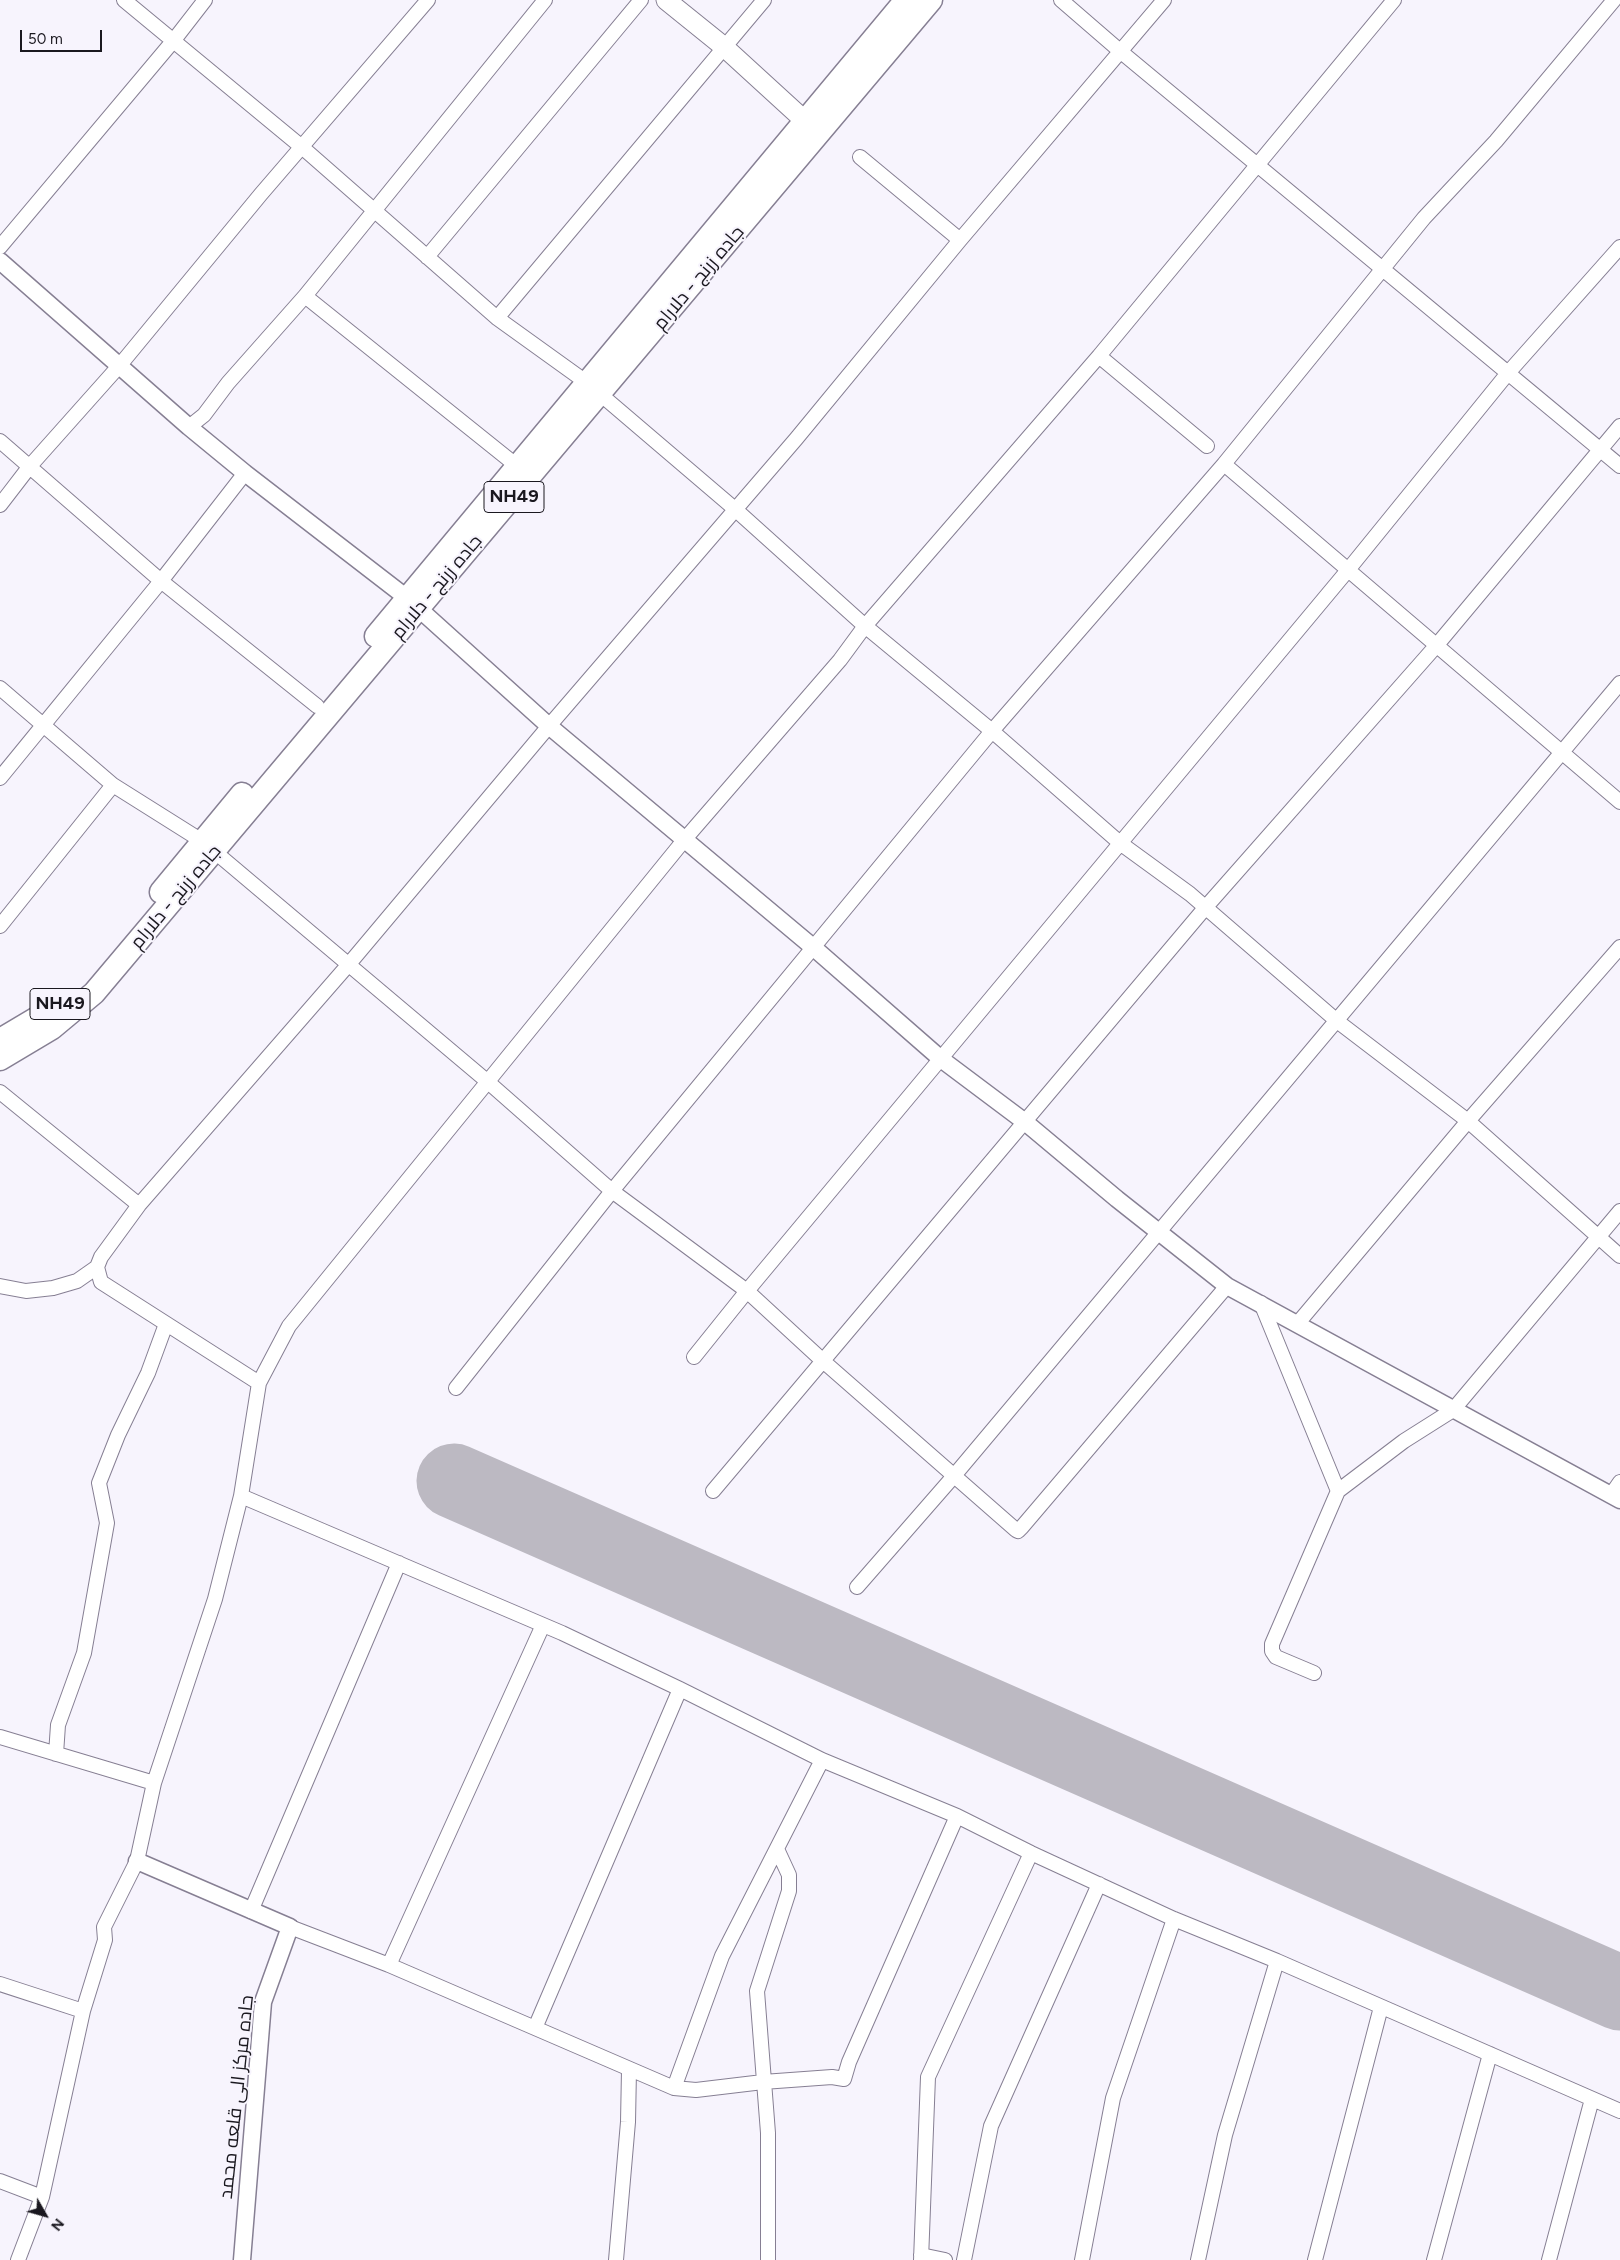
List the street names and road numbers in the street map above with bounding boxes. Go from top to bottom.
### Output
street label: جاده زرنج - دلارام [649,221,749,335]
road number: NH49 [484,482,544,512]
street label: جاده زرنج - دلارام [387,530,487,644]
street label: جاده زرنج - دلارام [126,840,226,954]
road number: NH49 [30,989,90,1020]
street label: جاده مرکز الی قلعه محمد [215,1994,259,2200]

